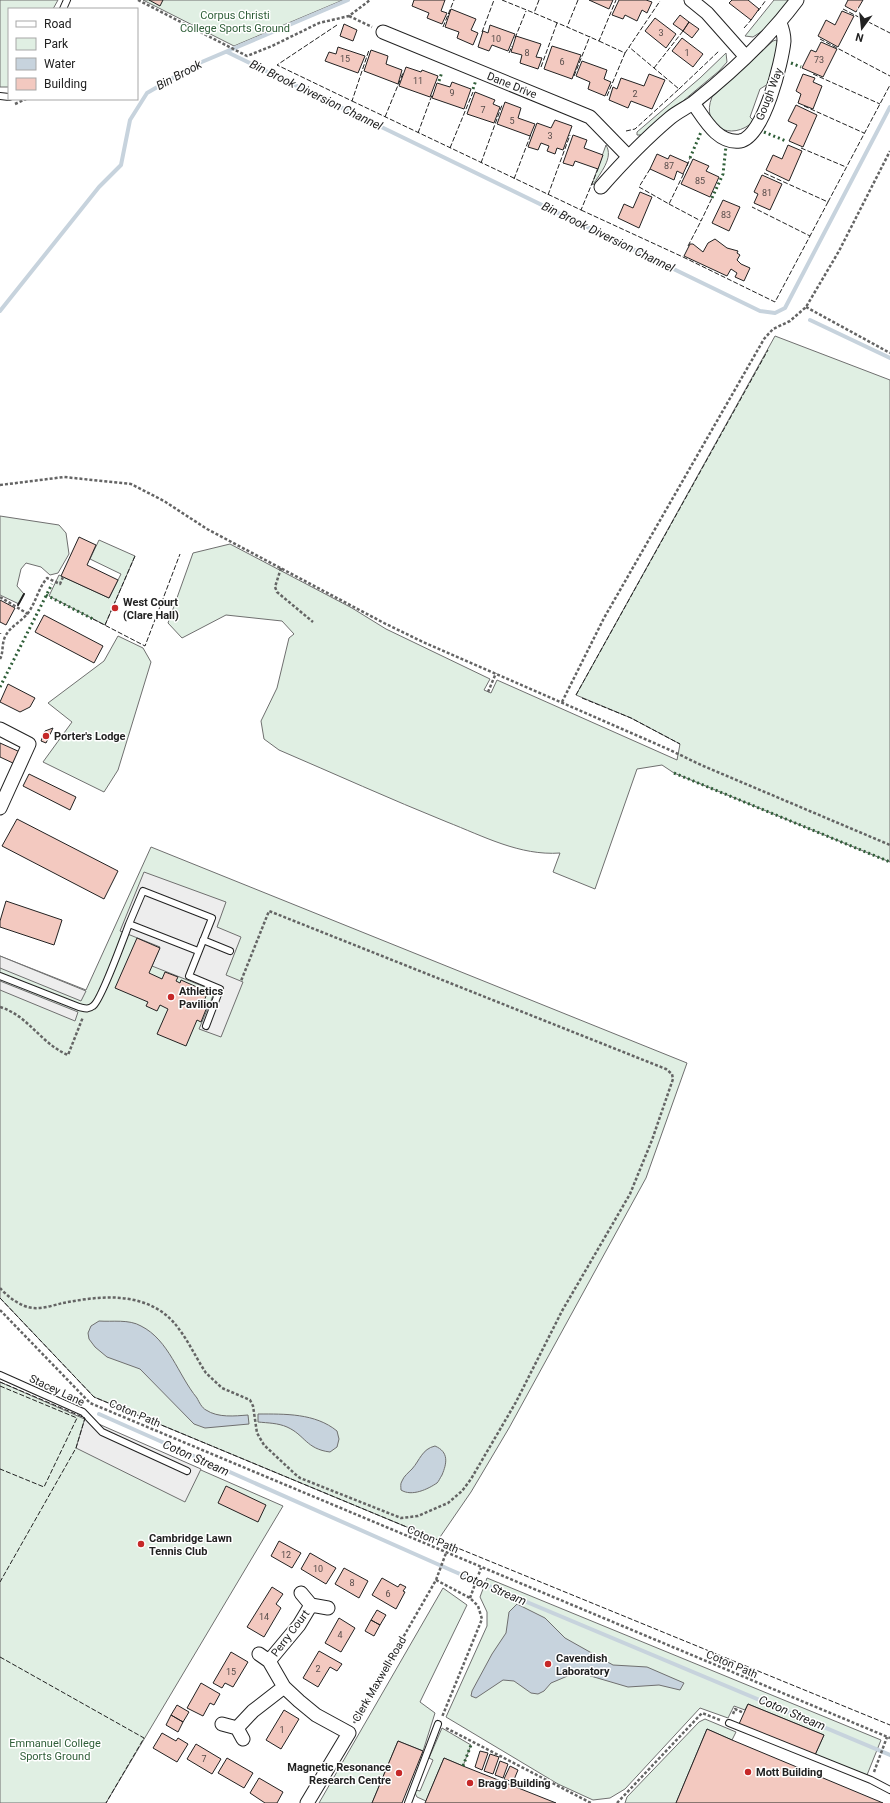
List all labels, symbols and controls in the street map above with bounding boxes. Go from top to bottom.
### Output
legend [8,8,138,100]
north arrow [842,8,882,48]
park label: Corpus Christi College Sports Ground [180,9,290,35]
text: Road [44,17,72,31]
house number: 3 [658,28,664,38]
text: N [854,30,865,44]
house number: 10 [491,34,501,44]
text: Park [44,37,69,51]
house number: 8 [524,48,530,58]
house number: 1 [684,48,690,58]
house number: 15 [340,54,350,64]
house number: 73 [814,55,824,65]
text: Water [44,57,75,71]
water label: Bin Brook [154,57,205,93]
water label: Bin Brook Diversion Channel [247,57,385,133]
house number: 6 [559,57,565,67]
street label: Gough Way [753,65,786,122]
street label: Dane Drive [485,70,539,101]
house number: 11 [413,76,423,86]
text: Building [44,77,87,91]
house number: 9 [449,88,455,98]
house number: 2 [632,89,638,99]
house number: 7 [480,105,486,115]
house number: 5 [509,116,515,126]
house number: 3 [547,131,553,141]
house number: 87 [664,161,674,171]
house number: 85 [695,176,705,186]
house number: 81 [762,188,772,198]
water label: Bin Brook Diversion Channel [539,199,677,275]
house number: 83 [721,210,731,220]
place label: West Court (Clare Hall) [123,596,179,622]
marker: West Court (Clare Hall) [110,603,120,613]
place label: Porter's Lodge [54,730,126,743]
marker: Porter's Lodge [41,731,51,741]
place label: Athletics Pavilion [179,985,223,1011]
marker: Athletics Pavilion [166,992,176,1002]
street label: Stacey Lane [27,1372,87,1409]
street label: Coton Path [107,1397,162,1430]
water label: Coton Stream [161,1437,231,1479]
street label: Coton Path [405,1523,460,1556]
place label: Cambridge Lawn Tennis Club [149,1532,232,1558]
marker: Cambridge Lawn Tennis Club [136,1539,146,1549]
house number: 12 [281,1550,291,1560]
house number: 10 [313,1564,323,1574]
water label: Coton Stream [458,1568,528,1608]
house number: 8 [349,1578,355,1588]
house number: 6 [385,1589,391,1599]
street label: Perry Court [269,1607,312,1659]
house number: 14 [259,1612,269,1622]
house number: 4 [337,1630,343,1640]
street label: Clerk Maxwell Road [350,1634,409,1724]
street label: Coton Path [704,1648,759,1681]
place label: Cavendish Laboratory [556,1652,610,1678]
marker: Cavendish Laboratory [543,1659,553,1669]
house number: 2 [315,1664,321,1674]
house number: 15 [226,1667,236,1677]
water label: Coton Stream [757,1693,827,1733]
house number: 1 [279,1725,285,1735]
park label: Emmanuel College Sports Ground [9,1737,101,1763]
house number: 7 [201,1754,207,1764]
place label: Magnetic Resonance Research Centre [287,1761,391,1787]
place label: Mott Building [756,1766,823,1779]
marker: Mott Building [743,1767,753,1777]
marker: Magnetic Resonance Research Centre [394,1768,404,1778]
place label: Bragg Building [478,1777,551,1790]
marker: Bragg Building [465,1778,475,1788]

